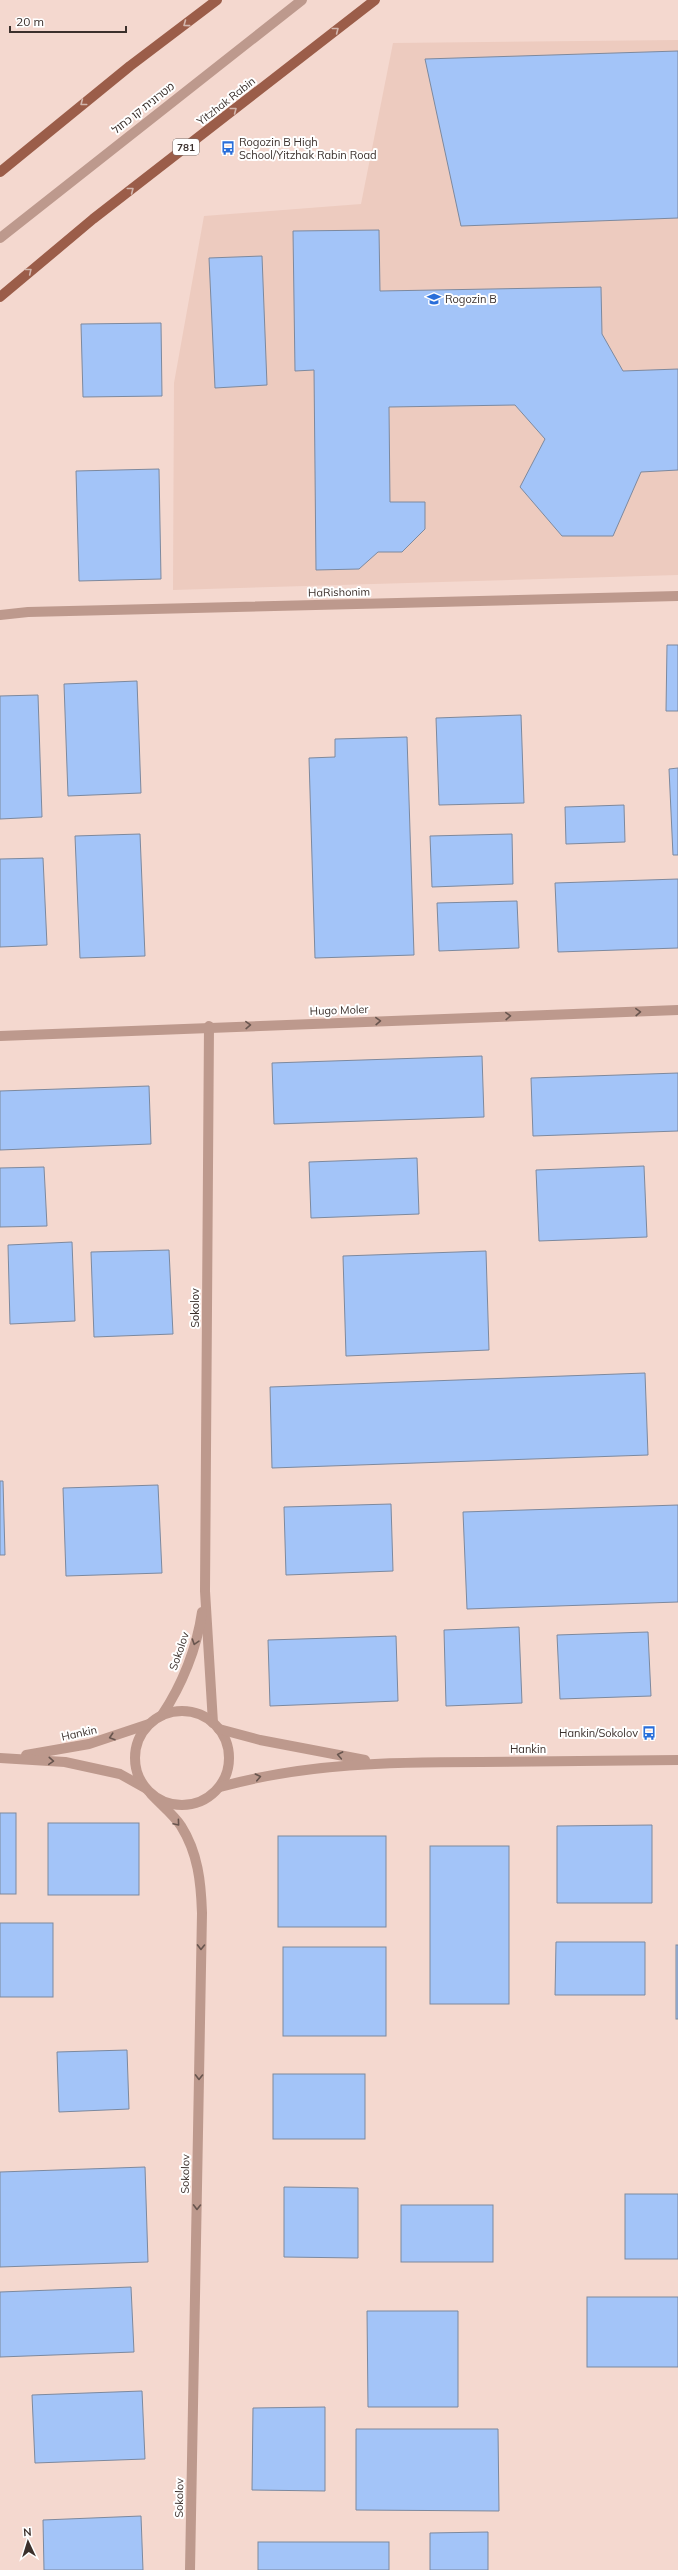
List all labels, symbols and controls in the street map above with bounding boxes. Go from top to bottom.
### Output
scale bar [10,8,126,34]
text: 20 m [16,14,44,29]
one-way arrow [183,19,190,26]
one-way arrow [332,28,339,35]
street label: Yitzhak Rabin [193,74,258,129]
street label: מטרונית קו כחול [109,79,177,137]
one-way arrow [81,99,88,106]
one-way arrow [229,108,236,115]
place label: Rogozin B High School/Yitzhak Rabin Road [239,135,377,162]
road number: 781 [173,139,199,155]
bus stop icon: Rogozin B High School/Yitzhak Rabin Road [220,140,236,156]
one-way arrow [126,188,133,195]
one-way arrow [25,269,32,276]
school or university icon: Rogozin B [426,291,442,307]
place label: Rogozin B [445,292,497,306]
street label: HaRishonim [308,584,370,600]
street label: Hugo Moler [309,1002,369,1018]
one-way arrow [635,1007,641,1016]
one-way arrow [505,1012,511,1020]
one-way arrow [375,1016,381,1025]
one-way arrow [245,1021,251,1029]
street label: Sokolov [188,1288,202,1328]
street label: Sokolov [166,1630,192,1672]
one-way arrow [191,1639,199,1646]
street label: Hankin [60,1722,98,1744]
bus stop icon: Hankin/Sokolov [641,1725,657,1741]
place label: Hankin/Sokolov [559,1726,638,1740]
one-way arrow [109,1732,116,1741]
street label: Hankin [510,1742,546,1756]
one-way arrow [337,1752,343,1760]
one-way arrow [48,1756,54,1765]
one-way arrow [255,1773,261,1781]
one-way arrow [173,1818,180,1825]
one-way arrow [197,1944,205,1950]
one-way arrow [195,2074,203,2080]
street label: Sokolov [178,2154,192,2194]
one-way arrow [192,2204,201,2210]
street label: Sokolov [172,2478,186,2518]
north arrow [8,2522,48,2562]
text: N [23,2525,32,2539]

